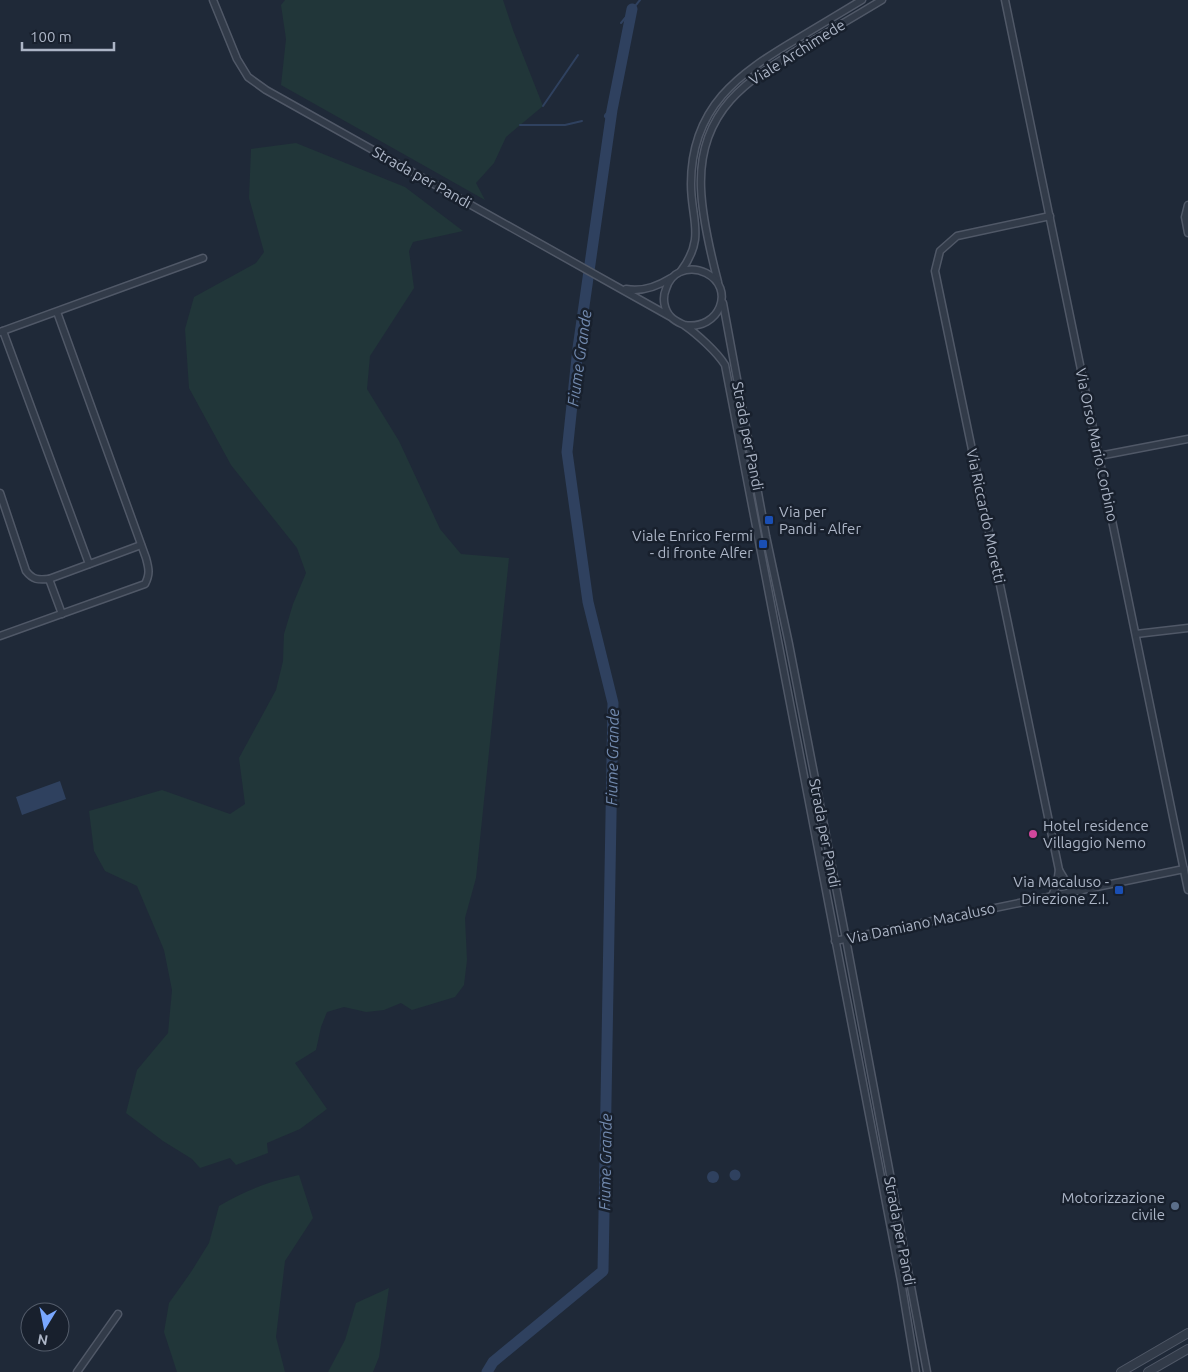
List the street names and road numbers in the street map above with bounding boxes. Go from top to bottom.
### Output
street label: Viale Archimede [746,16,848,88]
street label: Strada per Pandi [369,143,475,211]
street label: Via Orso Mario Corbino [1072,367,1122,523]
street label: Strada per Pandi [729,380,767,492]
street label: Via Riccardo Moretti [963,447,1009,585]
street label: Strada per Pandi [806,777,844,889]
street label: Via Damiano Macaluso [845,899,997,947]
street label: Strada per Pandi [881,1175,919,1287]

